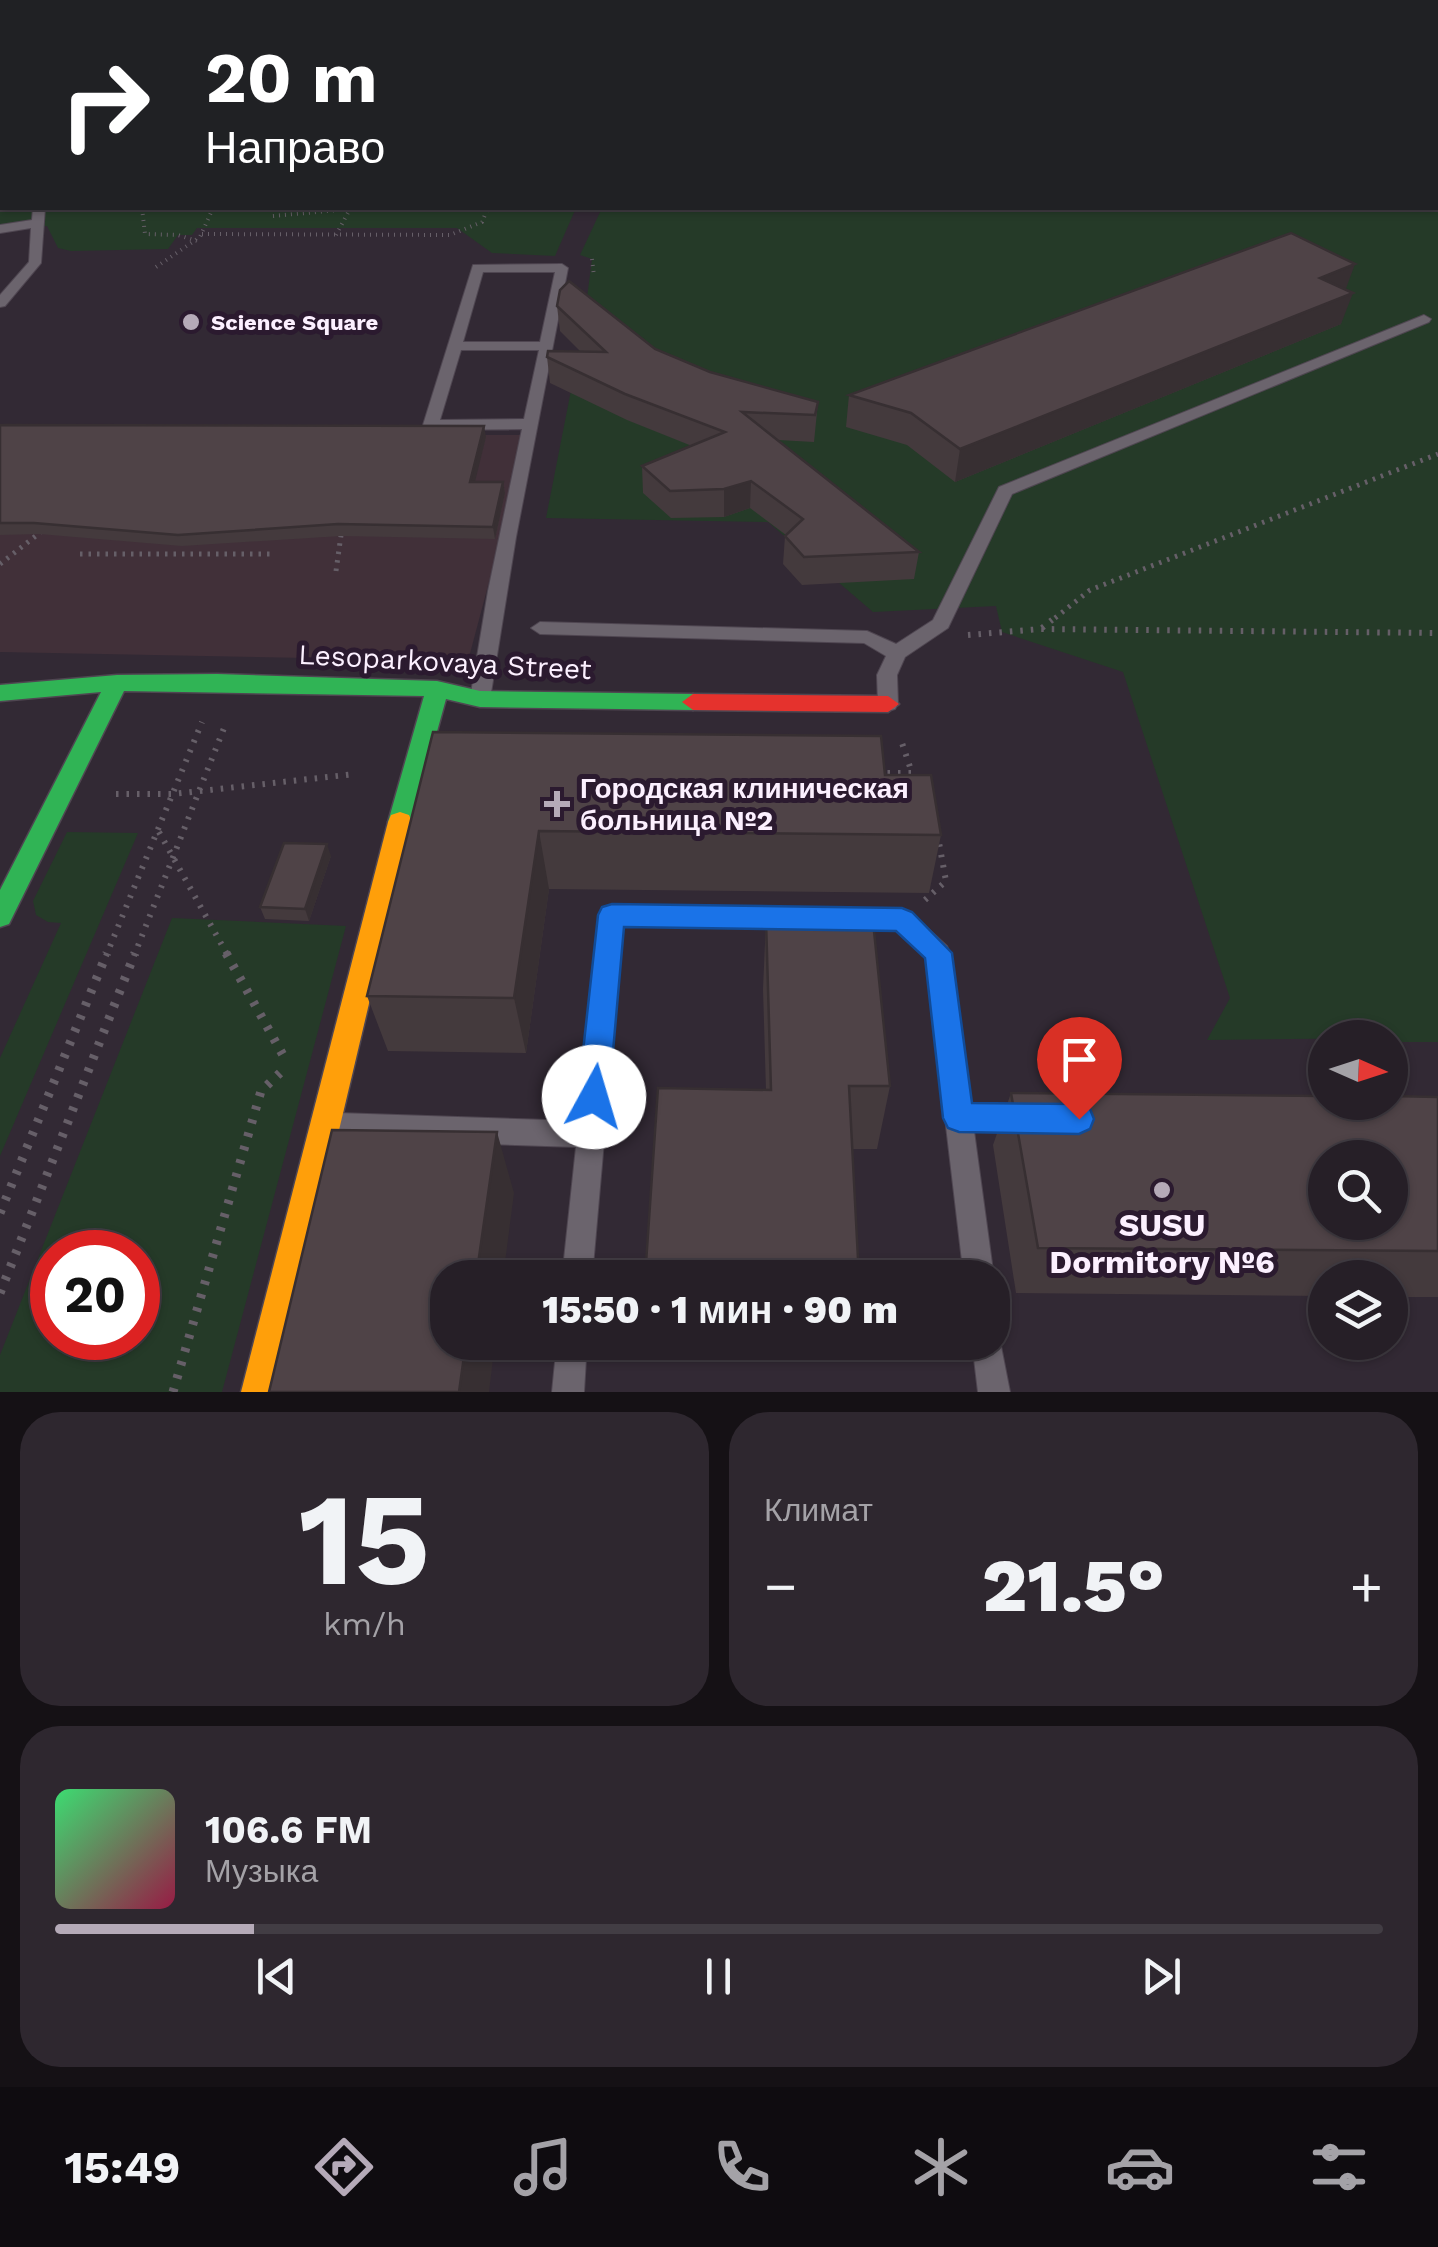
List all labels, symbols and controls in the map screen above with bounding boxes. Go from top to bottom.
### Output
text: 20 m [205,37,378,119]
icon: right [40,40,170,170]
text: Направо [205,121,385,174]
place label: Science Square [211,310,378,335]
marker: Science Square [180,311,202,333]
street label: Lesoparkovaya Street [298,638,593,686]
place label: Городская клиническая больница №2 [580,772,909,837]
marker: Городская клиническая больница №2 [544,791,570,817]
pin [1037,1017,1122,1120]
north arrow [1308,1020,1408,1120]
map controls [1308,1020,1408,1360]
icon: arrive [1052,1032,1107,1087]
position arrow [542,1045,646,1149]
button: search [1308,1140,1408,1240]
marker: SUSU Dormitory №6 [1151,1179,1173,1201]
place label: SUSU Dormitory №6 [1049,1206,1275,1281]
speed limit sign: 20 [30,1230,160,1360]
button: layers [1308,1260,1408,1360]
text: 15:50 · 1 мин · 90 m [542,1288,898,1332]
text: 15 [299,1463,430,1616]
text: Климат [764,1491,873,1529]
text: 21.5° [982,1541,1165,1629]
text: − [764,1554,797,1618]
text: + [1350,1554,1383,1618]
text: km/h [323,1605,406,1643]
text: 106.6 FM [205,1808,372,1852]
text: Музыка [205,1852,318,1890]
icon: previous [249,1949,304,2004]
icon: pause [691,1949,746,2004]
icon: next [1134,1949,1189,2004]
icon: directions [309,2132,379,2202]
icon: music [508,2132,578,2202]
icon: phone [707,2132,777,2202]
icon: climate [906,2132,976,2202]
icon: car [1105,2132,1175,2202]
icon: filters [1304,2132,1374,2202]
text: 15:49 [64,2141,180,2194]

